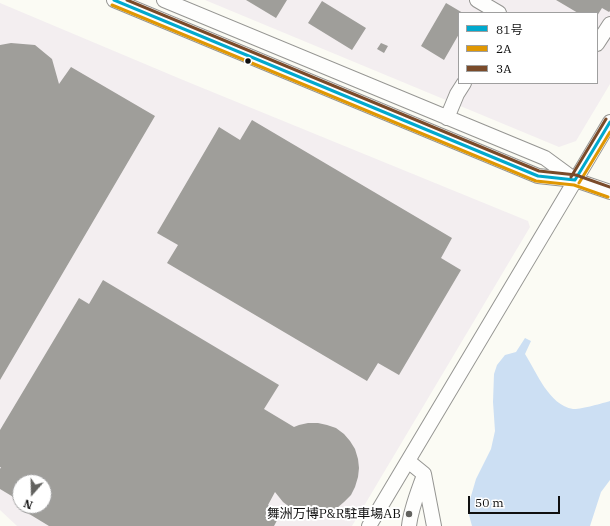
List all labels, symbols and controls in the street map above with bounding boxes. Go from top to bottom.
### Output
legend [458,12,598,84]
text: 81号 [496,22,522,37]
text: 2A [496,41,511,56]
unlabelled marker [243,56,253,66]
text: 3A [496,61,511,76]
north arrow [12,474,52,514]
scale bar [470,488,562,514]
text: 50 m [475,495,504,510]
text: N [22,496,35,512]
place label: 舞洲万博P&R駐車場AB [267,506,401,522]
marker: 舞洲万博P&R駐車場AB [404,509,414,519]

